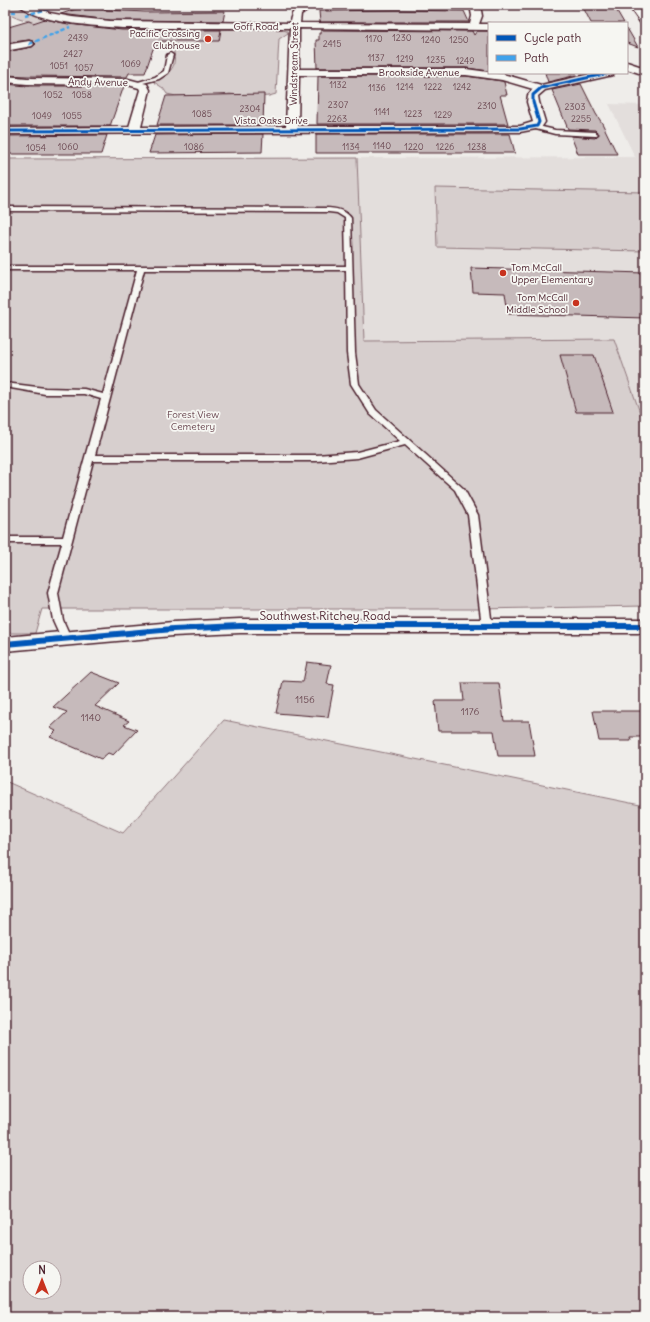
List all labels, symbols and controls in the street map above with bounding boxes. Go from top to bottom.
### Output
street label: Goff Road [233,20,279,33]
street label: Windstream Street [287,21,301,106]
legend [488,22,628,74]
place label: Pacific Crossing Clubhouse [129,27,200,52]
text: Cycle path [524,30,581,45]
house number: 2439 [68,32,88,43]
house number: 1230 [392,32,412,43]
house number: 1170 [365,33,383,44]
marker: Pacific Crossing Clubhouse [203,34,213,44]
house number: 1240 [421,34,441,45]
house number: 1250 [449,34,469,45]
house number: 2415 [323,38,341,49]
house number: 2427 [63,48,83,59]
text: Path [524,50,549,65]
house number: 1137 [368,52,385,63]
house number: 1219 [396,53,414,64]
house number: 1235 [427,54,445,65]
house number: 1249 [456,55,474,66]
house number: 1069 [121,58,141,69]
house number: 1051 [50,60,68,71]
house number: 1057 [74,62,94,73]
street label: Brookside Avenue [379,66,459,79]
street label: Andy Avenue [68,75,128,89]
house number: 1132 [329,79,347,90]
house number: 1214 [396,81,414,92]
house number: 1222 [424,81,442,92]
house number: 1242 [453,81,471,92]
house number: 1136 [368,82,386,93]
house number: 1052 [43,89,63,100]
house number: 1058 [72,89,92,100]
house number: 2307 [328,99,349,110]
house number: 2310 [477,100,497,111]
house number: 2303 [564,101,586,112]
house number: 2304 [239,103,261,114]
house number: 1141 [374,106,390,117]
house number: 1085 [192,108,212,119]
house number: 1223 [404,108,422,119]
house number: 1229 [434,109,452,120]
house number: 1049 [32,110,52,121]
house number: 1055 [62,110,82,121]
house number: 2263 [327,113,347,124]
house number: 2255 [571,113,591,124]
street label: Vista Oaks Drive [234,114,308,127]
house number: 1140 [373,140,391,151]
house number: 1060 [58,141,78,152]
house number: 1086 [184,141,204,152]
house number: 1134 [342,141,360,152]
house number: 1220 [404,141,424,152]
house number: 1226 [436,141,454,152]
house number: 1238 [468,141,486,152]
house number: 1054 [26,142,46,153]
place label: Tom McCall Upper Elementary [511,261,593,286]
marker: Tom McCall Upper Elementary [498,268,508,278]
place label: Tom McCall Middle School [506,291,568,316]
marker: Tom McCall Middle School [571,298,581,308]
park label: Forest View Cemetery [167,408,219,433]
street label: Southwest Ritchey Road [259,608,391,623]
house number: 1156 [295,693,315,706]
house number: 1176 [461,705,479,718]
house number: 1140 [81,711,101,724]
north arrow [22,1260,62,1300]
text: N [38,1263,46,1277]

